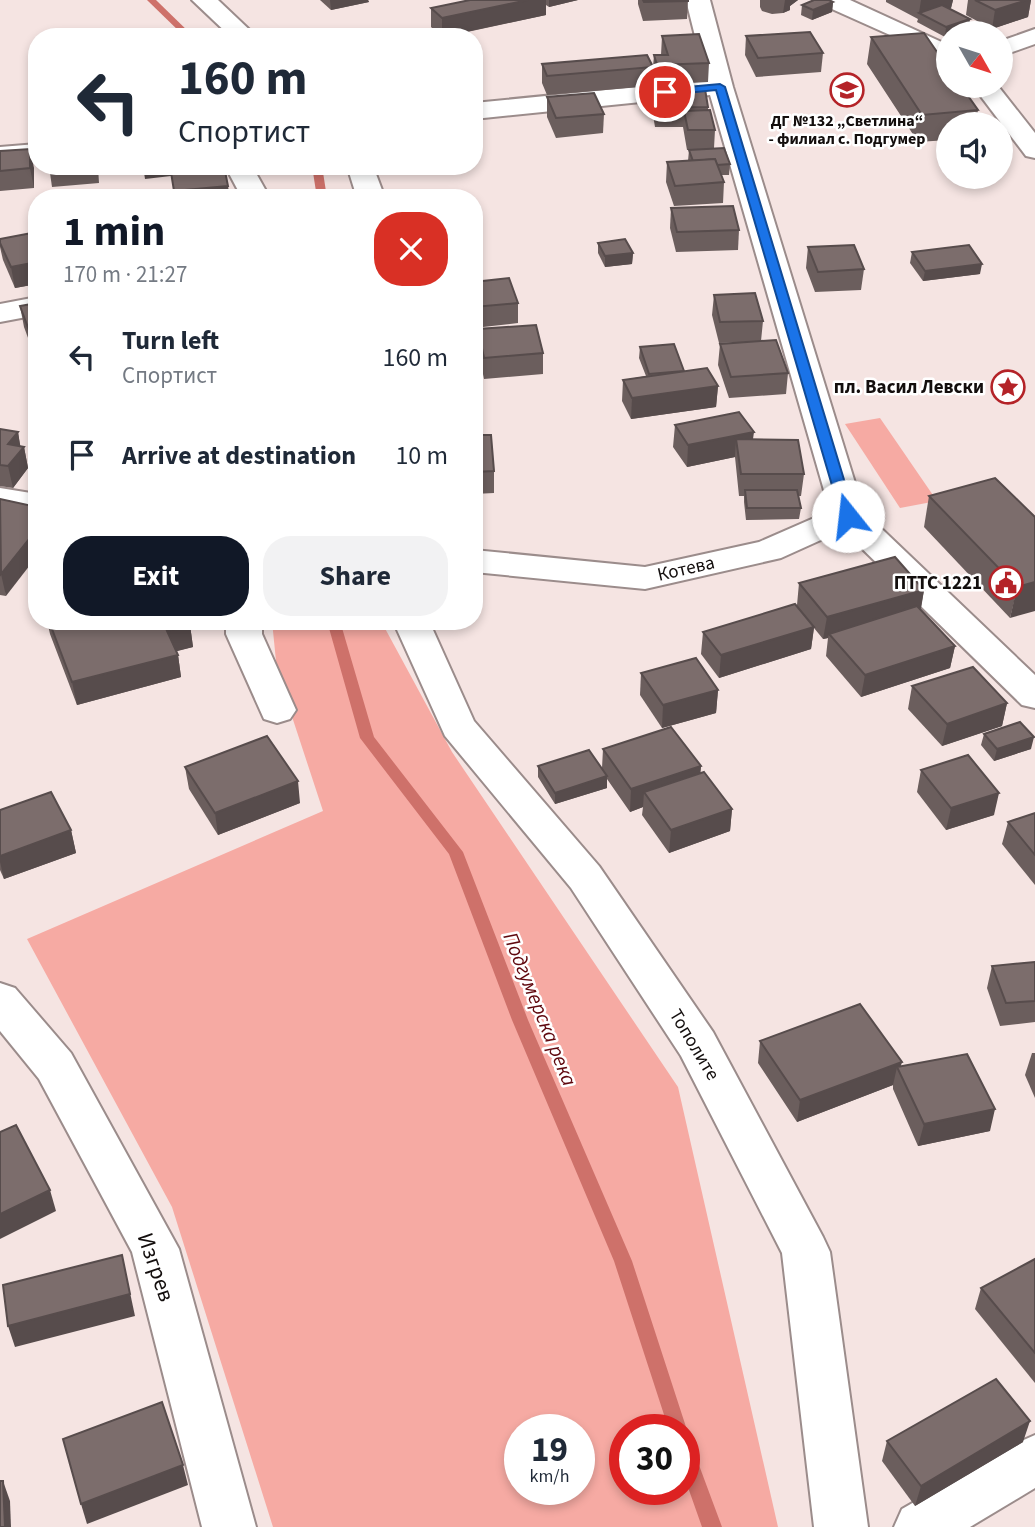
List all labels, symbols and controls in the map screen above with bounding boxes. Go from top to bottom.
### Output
north arrow [936,21,1013,98]
map controls [936,21,1013,189]
text: 160 m [178,44,307,114]
icon: left [63,56,154,147]
pin [635,62,695,122]
school or university icon: ДГ №132 „Светлина“ - филиал с. Подгумер [828,71,866,109]
icon: arrive [646,73,684,111]
text: Спортист [178,109,310,155]
place label: ДГ №132 „Светлина“ - филиал с. Подгумер [768,110,926,150]
button: sound [936,112,1013,189]
text: 1 min [63,202,165,262]
button: close [374,212,448,286]
text: 170 m · 21:27 [63,258,187,291]
text: Turn left [122,322,219,359]
icon: left [63,338,101,376]
text: 160 m [382,339,448,376]
text: Спортист [122,359,217,392]
place icon: пл. Васил Левски [989,368,1027,406]
place label: пл. Васил Левски [834,374,984,401]
icon: arrive [63,436,101,474]
text: Arrive at destination [122,437,356,474]
text: 10 m [395,437,448,474]
position arrow [811,479,885,553]
button: Exit [63,536,249,616]
button: Share [263,536,448,616]
street label: Котева [655,549,717,589]
public building icon: ПТТС 1221 [987,564,1025,602]
place label: ПТТС 1221 [894,570,982,597]
water label: Подгумерска река [495,928,585,1090]
street label: Тополите [662,1004,726,1086]
street label: Изгрев [129,1228,183,1306]
speed limit sign: 30 [609,1414,700,1505]
text: 19 [531,1425,568,1475]
text: km/h [530,1464,569,1489]

